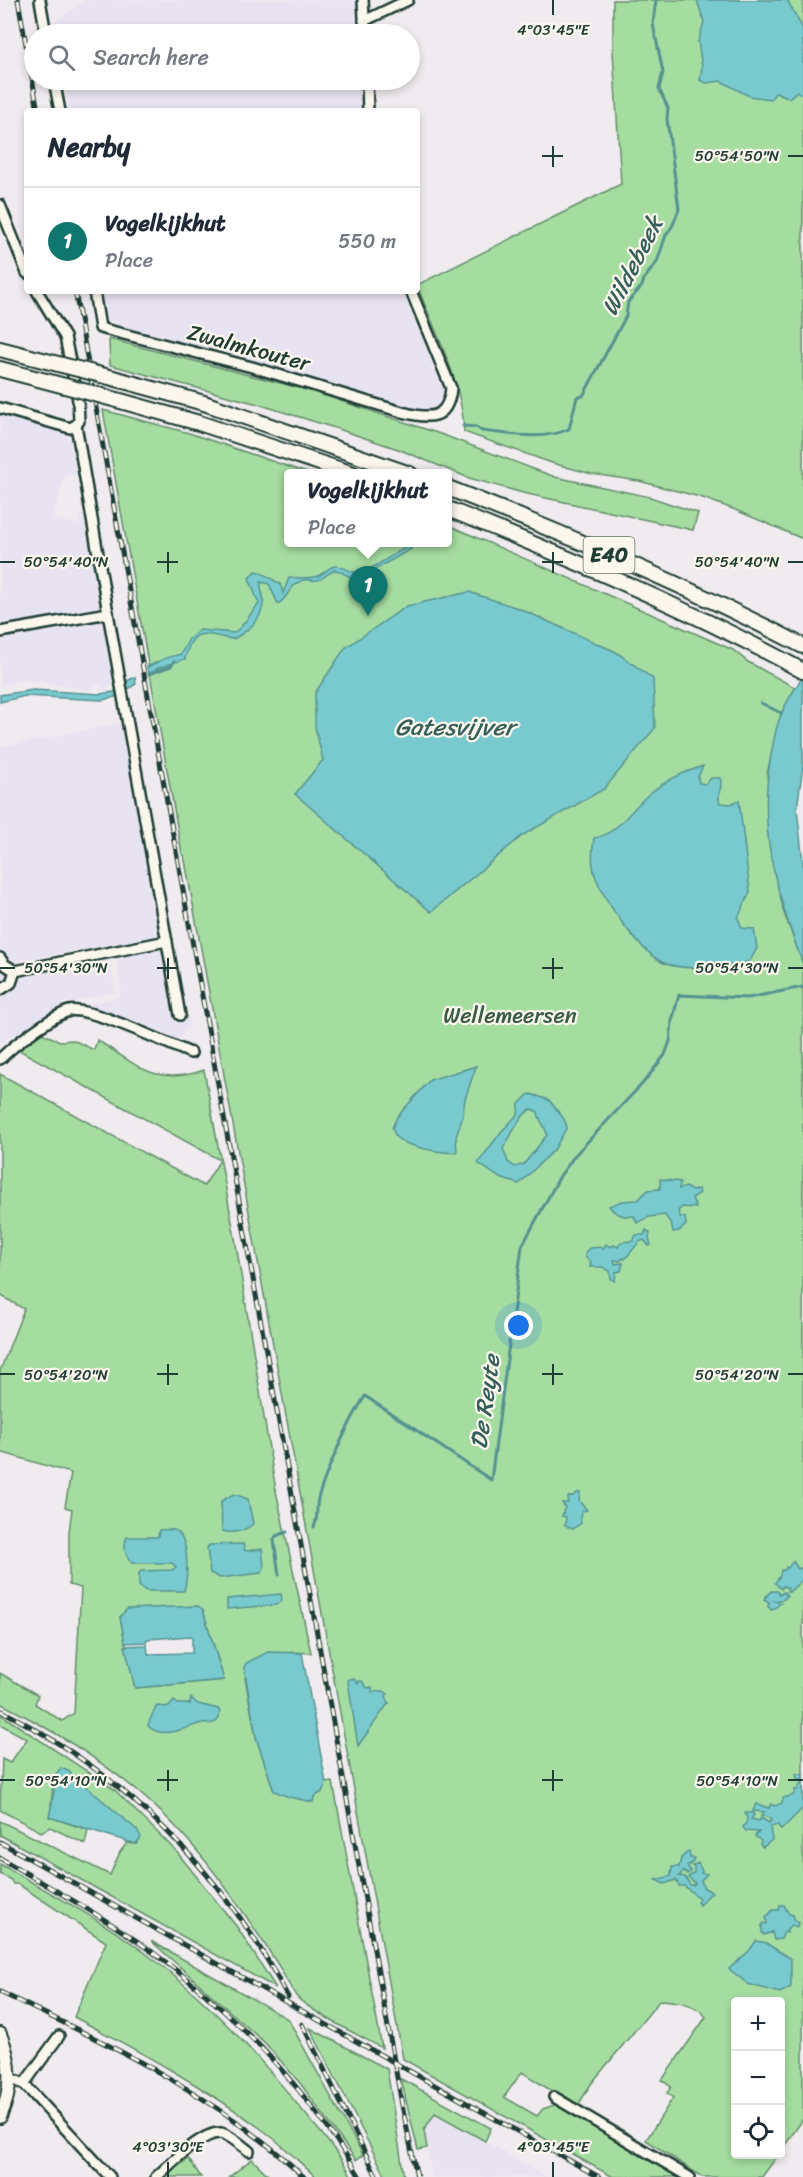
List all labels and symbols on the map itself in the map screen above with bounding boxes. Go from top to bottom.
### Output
text: 4°03'45"E [517,17,591,43]
text: 50°54'50"N [695,143,780,169]
water label: Wildebeek [589,206,676,323]
street label: Zwalmkouter [183,312,316,383]
road number: E40 [584,537,634,573]
text: 50°54'40"N [24,549,109,575]
text: 50°54'40"N [695,549,780,575]
pin: 1 [348,566,388,616]
water label: Gatesvijver [395,706,519,748]
text: 50°54'30"N [24,955,108,981]
text: 50°54'30"N [695,955,779,981]
park label: Wellemeersen [443,996,577,1035]
your location [504,1311,533,1340]
water label: De Reyte [458,1350,513,1452]
text: 50°54'20"N [24,1362,109,1388]
text: 50°54'20"N [695,1362,780,1388]
text: 50°54'10"N [25,1768,107,1794]
text: 50°54'10"N [696,1768,778,1794]
text: 4°03'30"E [132,2134,205,2160]
text: 4°03'45"E [517,2134,591,2160]

